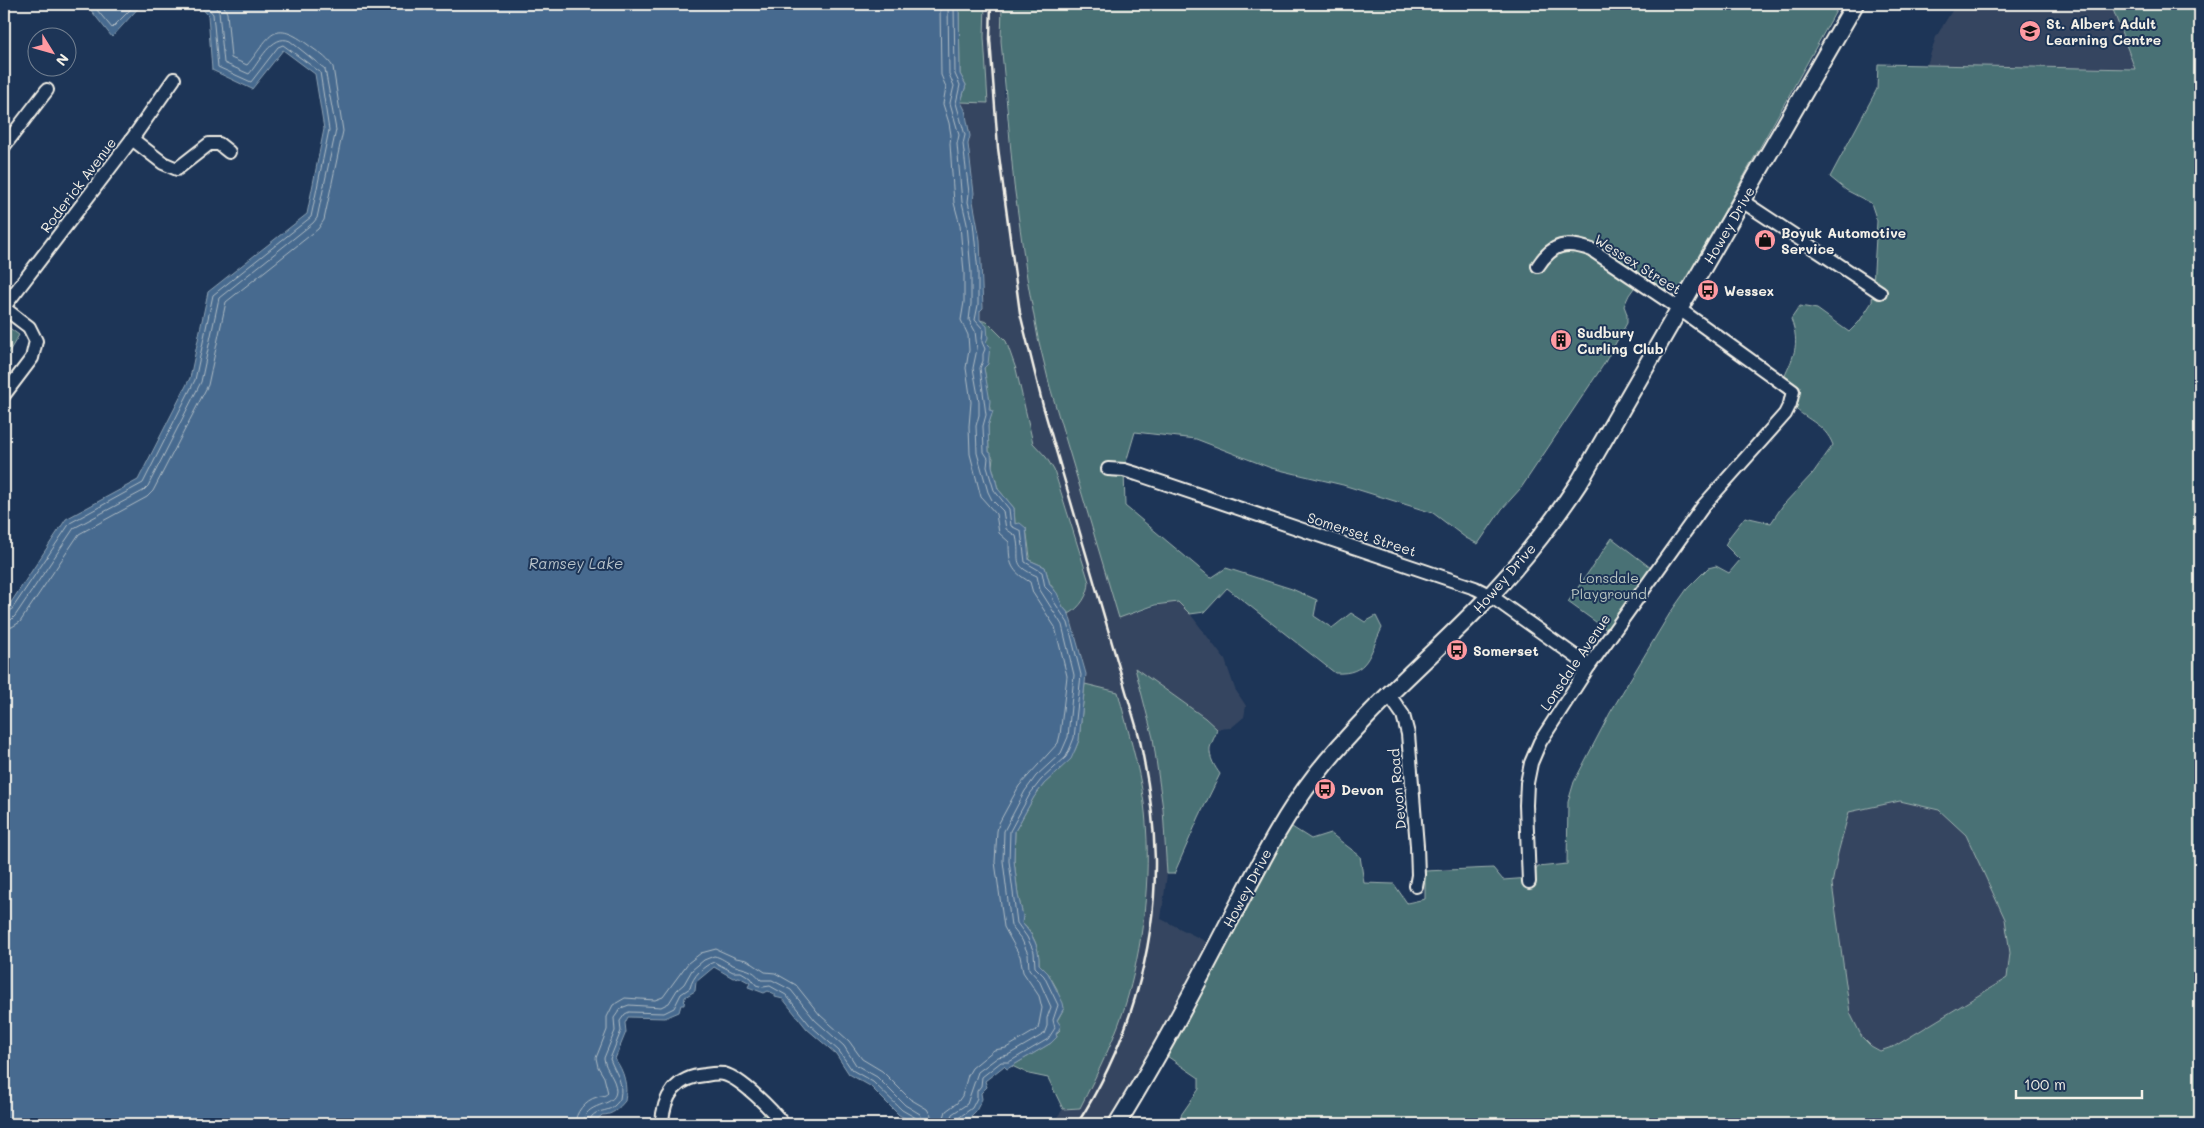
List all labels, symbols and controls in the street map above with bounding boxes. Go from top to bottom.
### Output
place label: St. Albert Adult Learning Centre [2046,14,2161,49]
school or university icon: St. Albert Adult Learning Centre [2018,19,2042,43]
north arrow [28,28,78,78]
text: N [52,50,74,70]
street label: Roderick Avenue [36,133,120,237]
street label: Howey Drive [1699,183,1759,267]
place label: Boyuk Automotive Service [1781,223,1906,258]
shop icon: Boyuk Automotive Service [1753,228,1777,252]
street label: Wessex Street [1591,230,1685,298]
bus stop icon: Wessex [1696,278,1720,302]
place label: Wessex [1724,281,1774,300]
place label: Sudbury Curling Club [1577,323,1664,358]
building icon: Sudbury Curling Club [1549,328,1573,352]
street label: Somerset Street [1305,507,1419,561]
street label: Howey Drive [1468,539,1540,617]
water label: Ramsey Lake [529,553,623,573]
park label: Lonsdale Playground [1571,568,1647,603]
street label: Lonsdale Avenue [1536,610,1614,714]
bus stop icon: Somerset [1445,638,1469,662]
place label: Somerset [1473,641,1539,660]
street label: Devon Road [1384,748,1410,830]
bus stop icon: Devon [1313,777,1337,801]
place label: Devon [1341,780,1384,799]
street label: Howey Drive [1218,845,1276,931]
scale bar [2016,1068,2143,1100]
text: 100 m [2024,1074,2066,1094]

